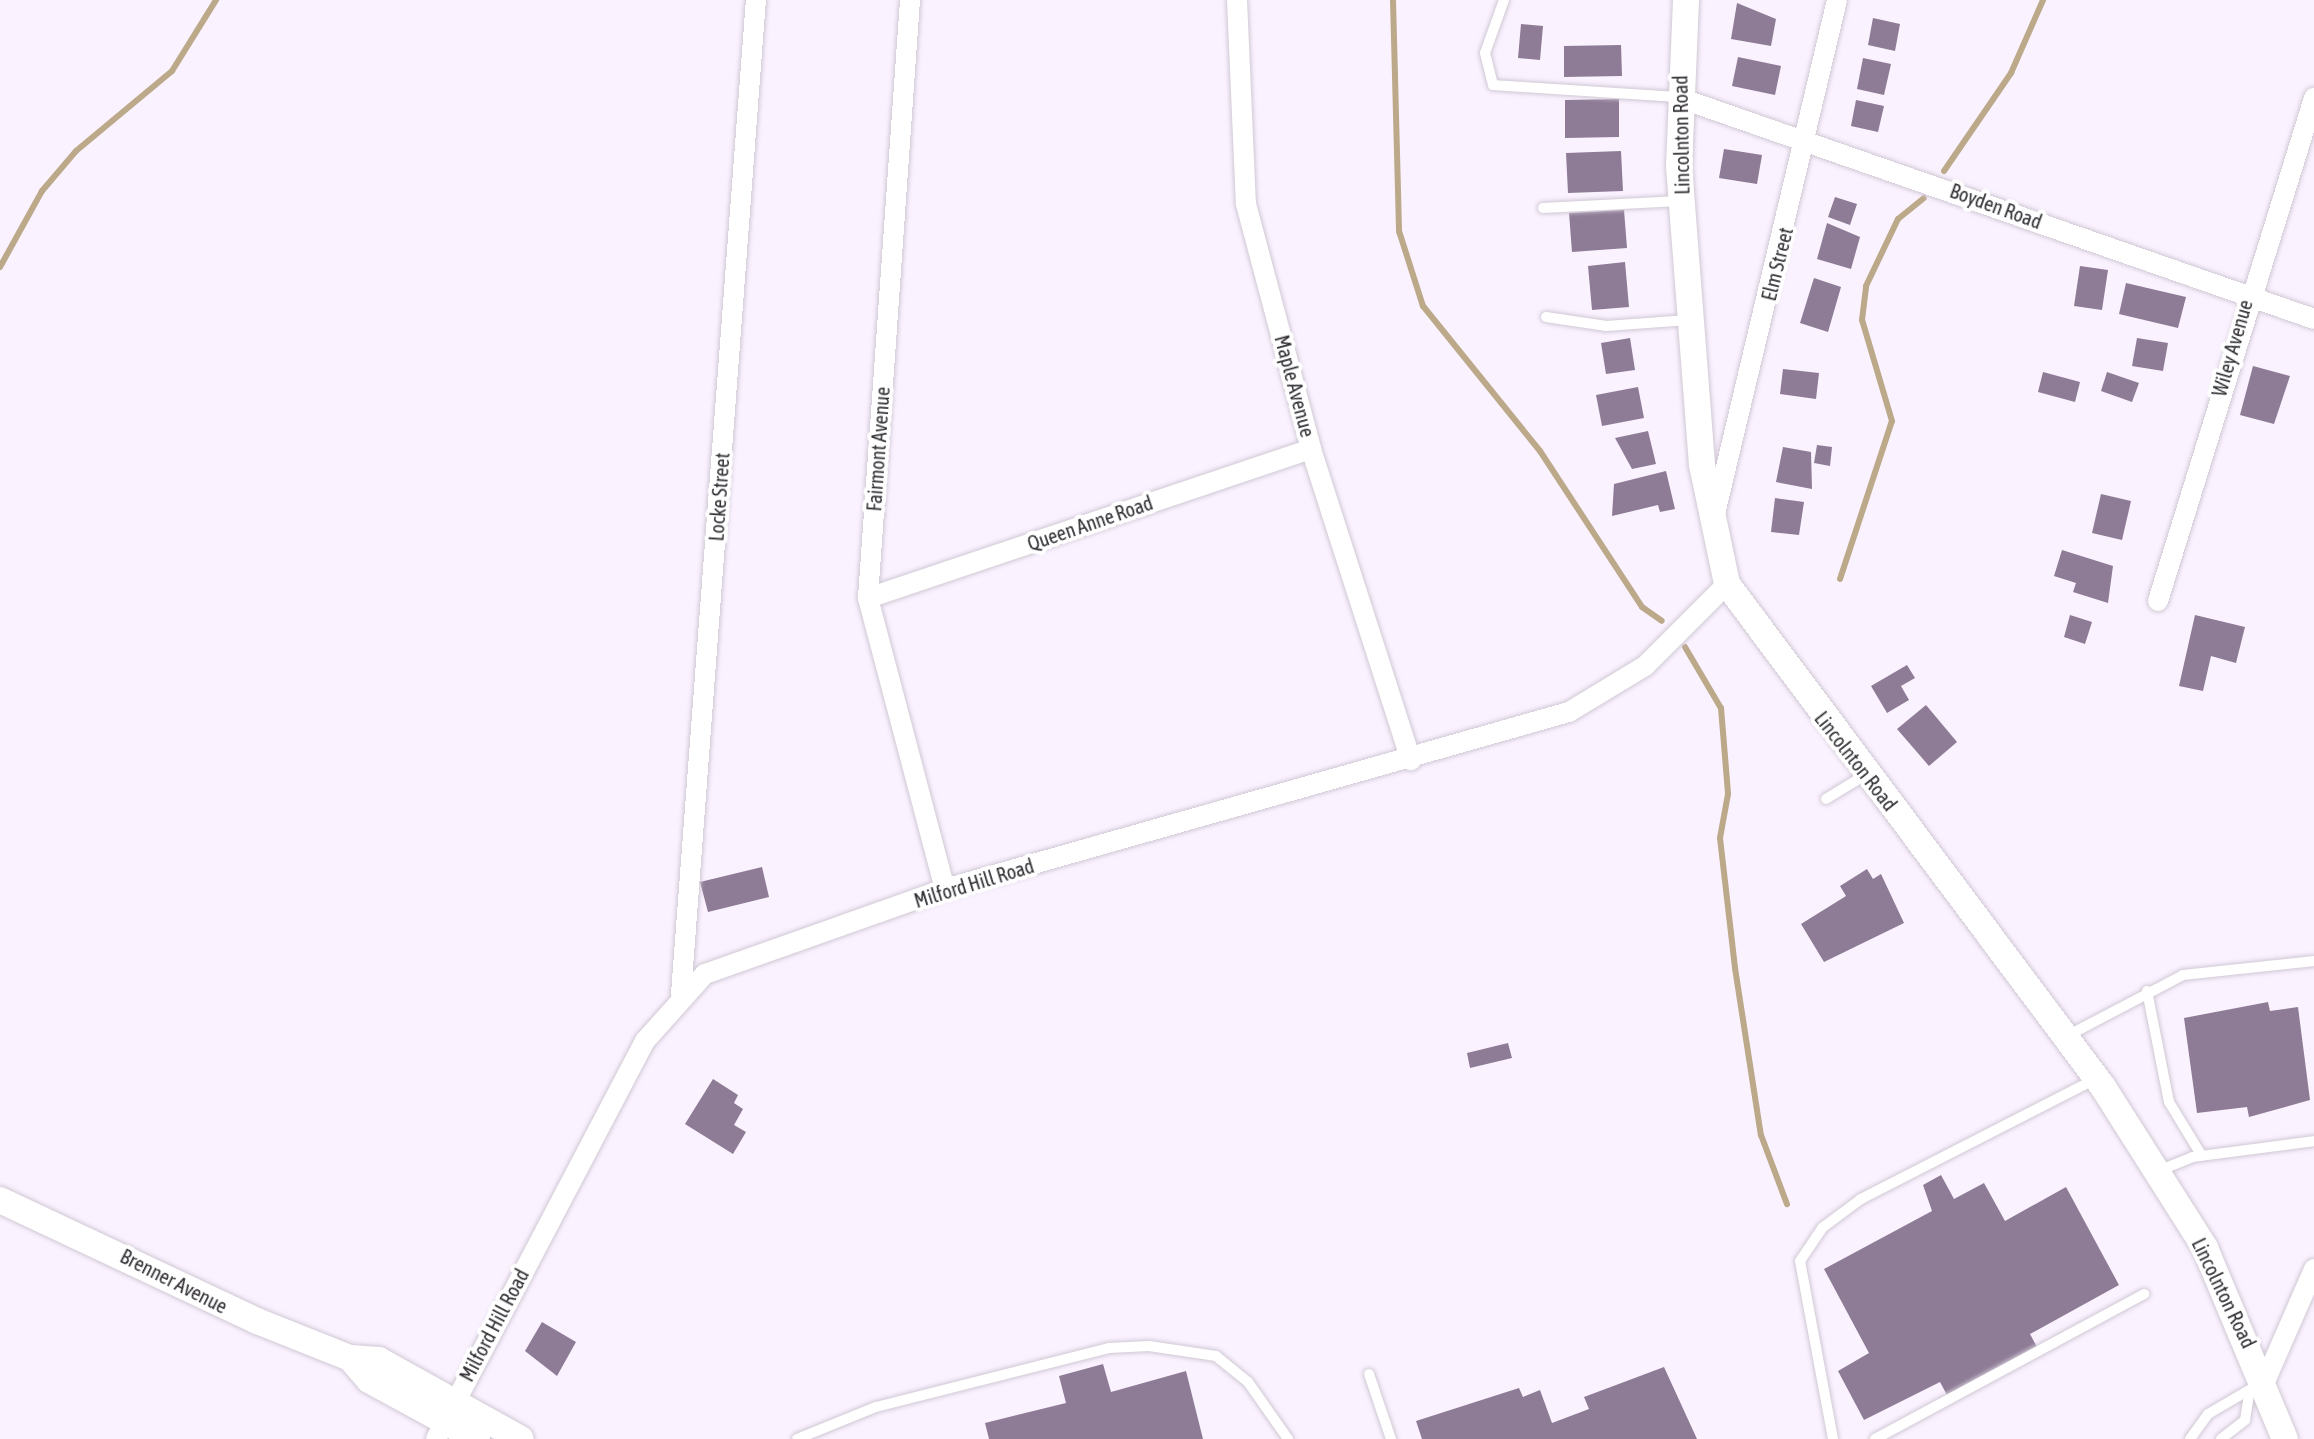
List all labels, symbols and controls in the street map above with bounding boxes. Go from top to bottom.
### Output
street label: Lincolnton Road [1668,75,1694,195]
street label: Boyden Road [1947,178,2045,234]
street label: Elm Street [1756,225,1798,303]
street label: Wiley Avenue [2207,297,2257,399]
street label: Maple Avenue [1270,332,1320,440]
street label: Fairmont Avenue [862,386,894,512]
street label: Locke Street [704,452,734,542]
street label: Queen Anne Road [1024,490,1156,556]
street label: Lincolnton Road [1810,707,1902,815]
street label: Milford Hill Road [911,853,1037,913]
street label: Lincolnton Road [2187,1234,2261,1352]
street label: Brenner Avenue [116,1244,232,1318]
street label: Milford Hill Road [454,1265,534,1385]

